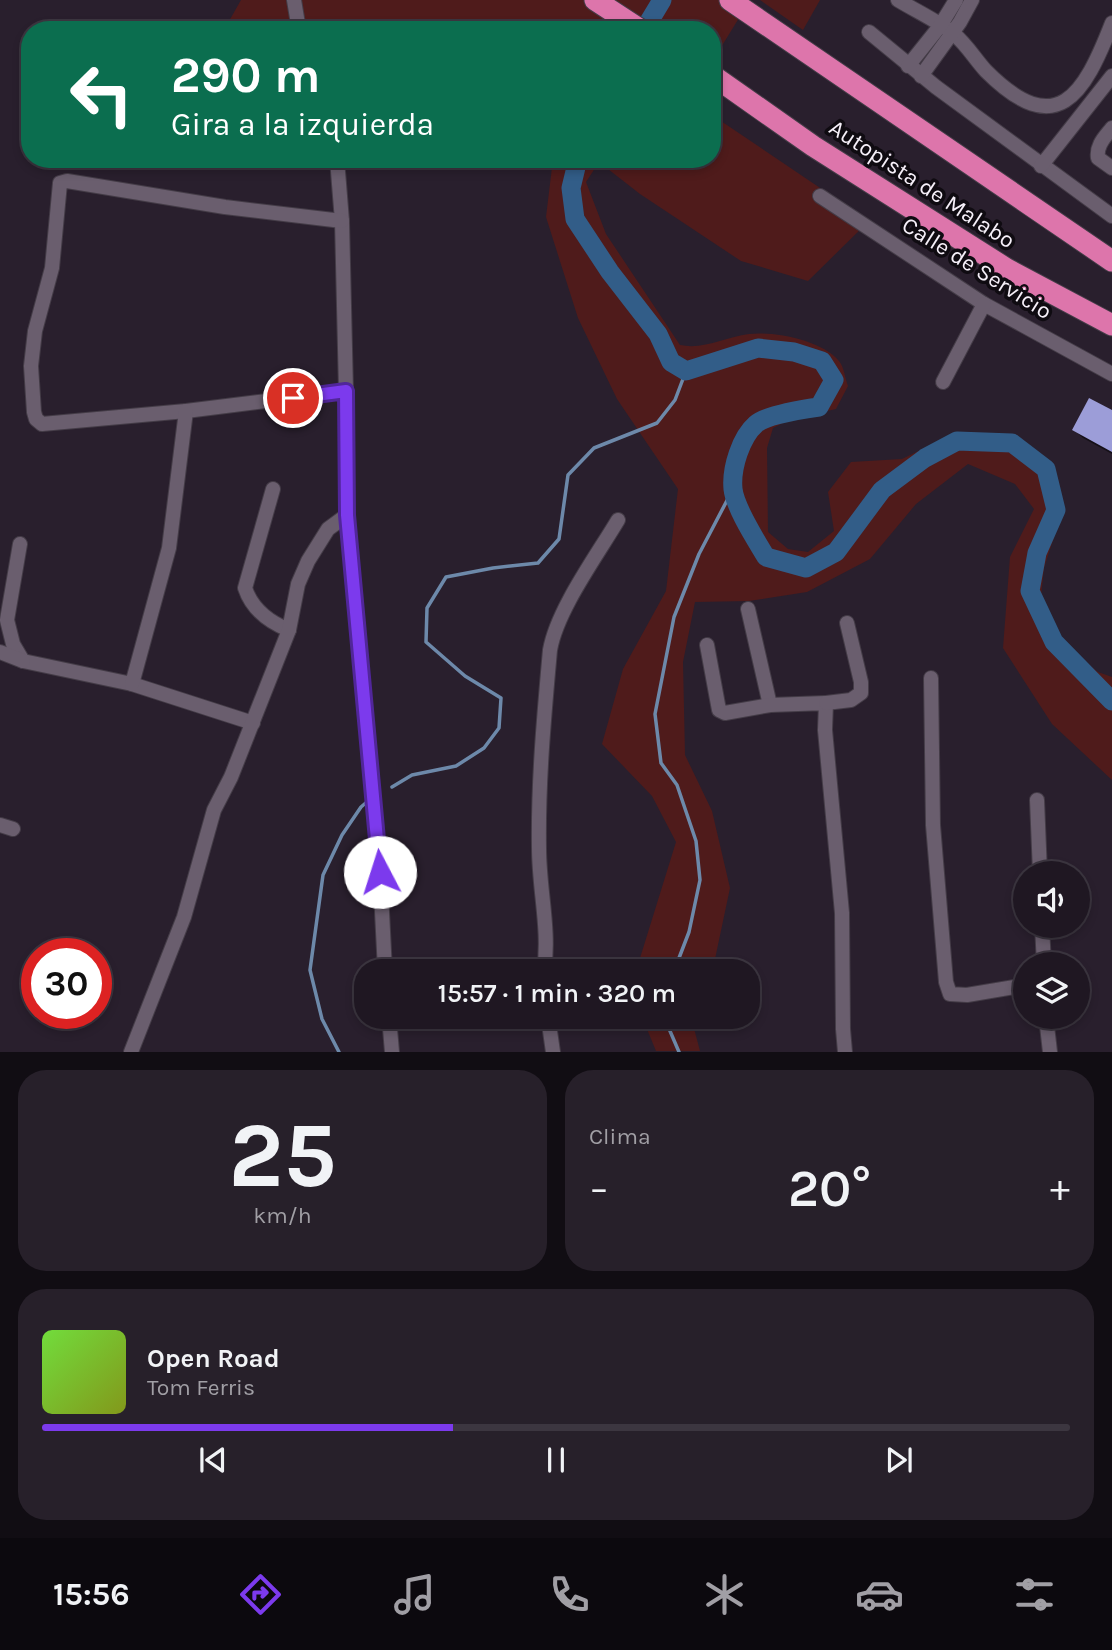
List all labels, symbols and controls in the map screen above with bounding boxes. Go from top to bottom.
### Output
text: 290 m [171,47,320,104]
icon: left [56,49,147,140]
text: Gira a la izquierda [171,106,434,143]
street label: Autopista de Malabo [824,114,1020,254]
street label: Calle de Servicio [897,211,1057,325]
pin [263,368,323,428]
icon: arrive [274,379,312,417]
position arrow [343,835,417,909]
map controls [1013,861,1090,1029]
button: sound [1013,861,1090,938]
speed limit sign: 30 [21,938,112,1029]
button: layers [1013,952,1090,1029]
text: 15:57 · 1 min · 320 m [438,978,676,1009]
text: 25 [228,1103,337,1209]
text: Clima [589,1123,651,1150]
text: 20° [788,1158,871,1219]
text: − [589,1166,609,1211]
text: + [1050,1166,1070,1211]
text: km/h [253,1202,312,1229]
text: Open Road [147,1343,280,1374]
text: Tom Ferris [147,1374,255,1401]
icon: previous [194,1441,232,1479]
icon: pause [537,1441,575,1479]
icon: next [880,1441,918,1479]
icon: directions [236,1570,285,1619]
icon: music [390,1570,439,1619]
icon: phone [545,1570,594,1619]
icon: climate [700,1570,749,1619]
icon: car [855,1570,904,1619]
icon: filters [1010,1570,1059,1619]
text: 15:56 [53,1576,130,1613]

